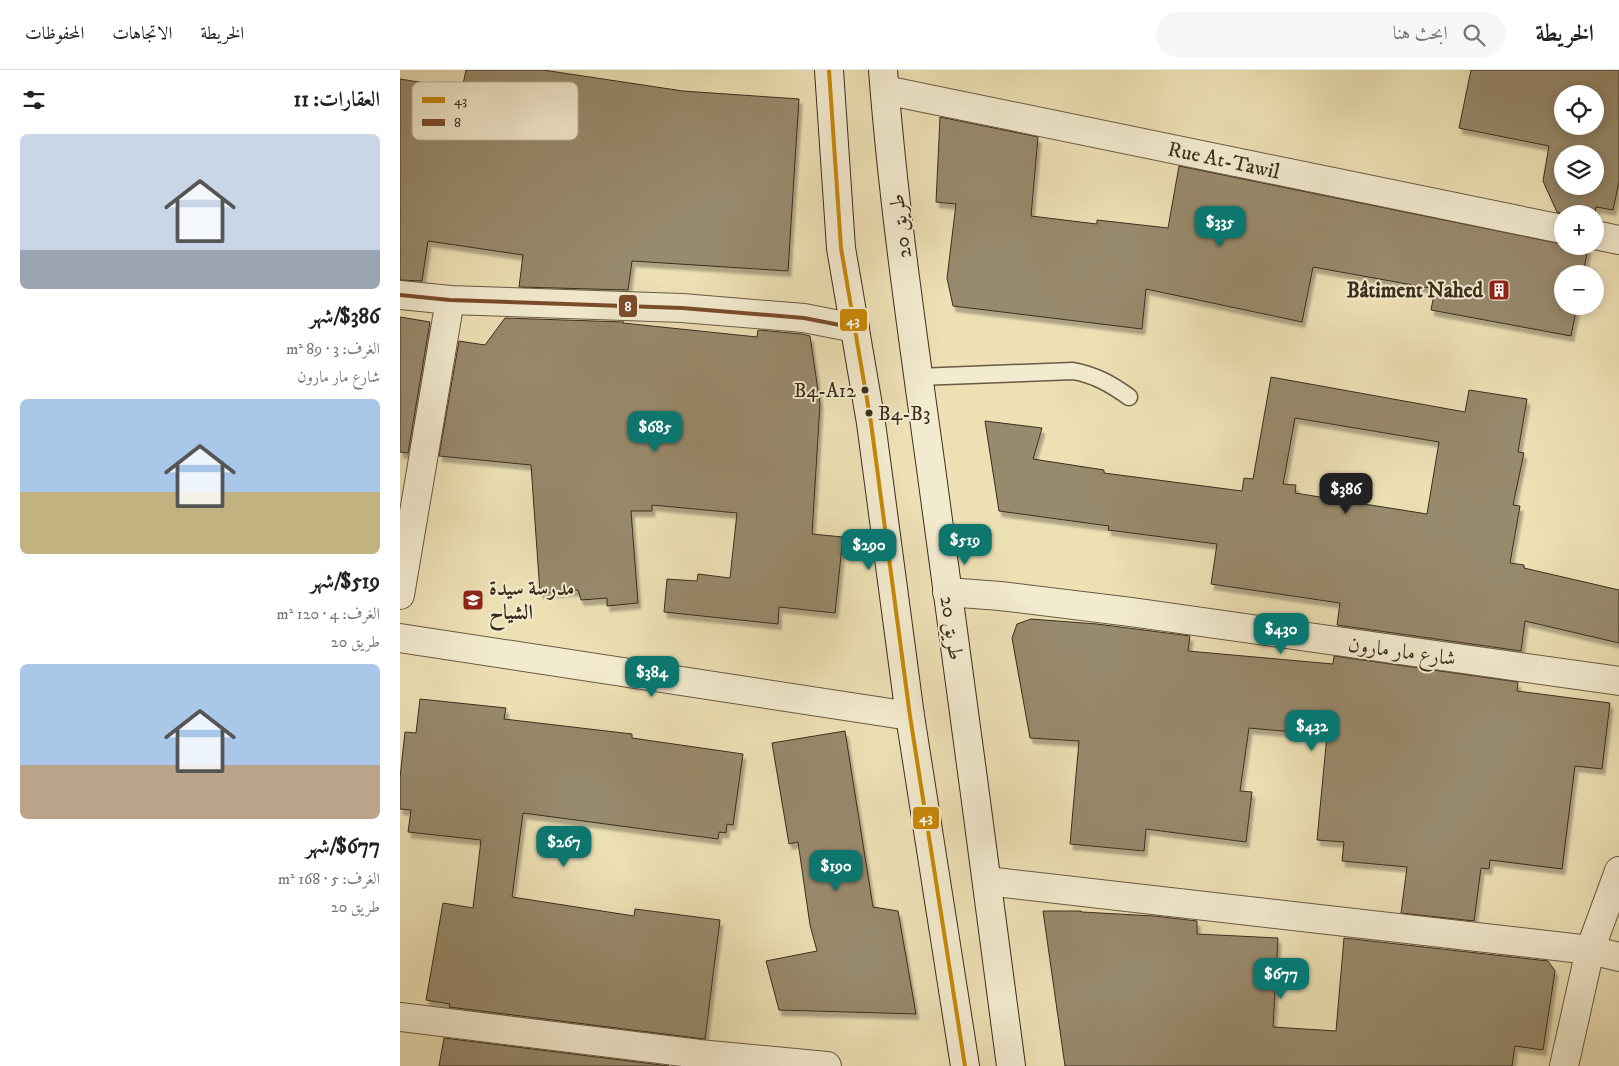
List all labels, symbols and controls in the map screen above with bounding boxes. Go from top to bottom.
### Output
search box [1156,12,1506,57]
text: الخريطة [1536,19,1594,49]
icon: search [1460,21,1488,49]
text: ابحث هنا [1393,22,1448,45]
text: المحفوظات [25,23,84,45]
text: الاتجاهات [112,23,172,45]
text: الخريطة [200,23,244,45]
legend [412,82,578,140]
map controls [1554,85,1604,315]
button: locate [1554,85,1604,135]
icon: filters [20,86,48,114]
text: العقارات: 11 [294,87,380,113]
text: 43 [454,92,467,110]
text: 8 [454,114,461,132]
street label: Rue At-Tawil [1165,136,1283,186]
button: layers [1554,145,1604,195]
icon: home [155,166,245,256]
street label: طريق 20 [884,192,918,259]
button: + [1554,205,1604,255]
pin: $335 [1190,206,1250,248]
text: $335 [1206,212,1234,232]
button: − [1554,265,1604,315]
place label: Bâtiment Nahed [1346,278,1484,304]
building icon: Bâtiment Nahed [1487,278,1511,302]
line badge: 8 [618,294,638,318]
text: 8 [624,298,632,316]
text: $386/شهر [309,304,380,330]
line badge: 43 [839,308,868,332]
text: 43 [845,312,860,330]
text: الغرف: 3 · 89 m² [286,339,380,359]
text: شارع مار مارون [297,367,380,387]
place label: B4-A12 [794,379,856,404]
marker: B4-A12 [860,385,870,395]
place label: B4-B3 [878,402,930,427]
marker: B4-B3 [864,408,874,418]
pin: $685 [625,410,685,453]
text: $685 [638,417,672,437]
icon: home [155,431,245,521]
pin: $386 [1316,472,1376,515]
text: $386 [1330,479,1362,499]
pin: $519 [935,524,995,566]
pin: $290 [839,528,899,571]
text: $519 [950,530,980,550]
text: $290 [852,535,886,555]
text: $519/شهر [310,569,380,595]
place label: مدرسة سيدة الشياح [489,576,575,631]
school or university icon: مدرسة سيدة الشياح [461,588,485,612]
street label: طريق 20 [934,594,968,662]
text: الغرف: 4 · 120 m² [277,604,380,624]
pin: $430 [1251,612,1311,655]
text: $430 [1265,619,1297,639]
text: طريق 20 [331,632,380,652]
street label: شارع مار مارون [1346,632,1457,676]
pin: $384 [622,656,682,698]
text: $384 [636,662,668,682]
icon: home [155,696,245,786]
pin: $432 [1282,710,1342,752]
text: $432 [1296,716,1328,736]
line badge: 43 [912,806,940,830]
text: 43 [918,809,933,827]
pin: $267 [534,826,594,868]
text: $267 [547,832,581,852]
text: $677/شهر [306,834,380,860]
pin: $190 [806,850,866,892]
text: $190 [820,856,852,876]
text: الغرف: 5 · 168 m² [278,869,380,889]
text: طريق 20 [331,897,380,917]
pin: $677 [1251,958,1311,1000]
text: $677 [1264,964,1298,984]

